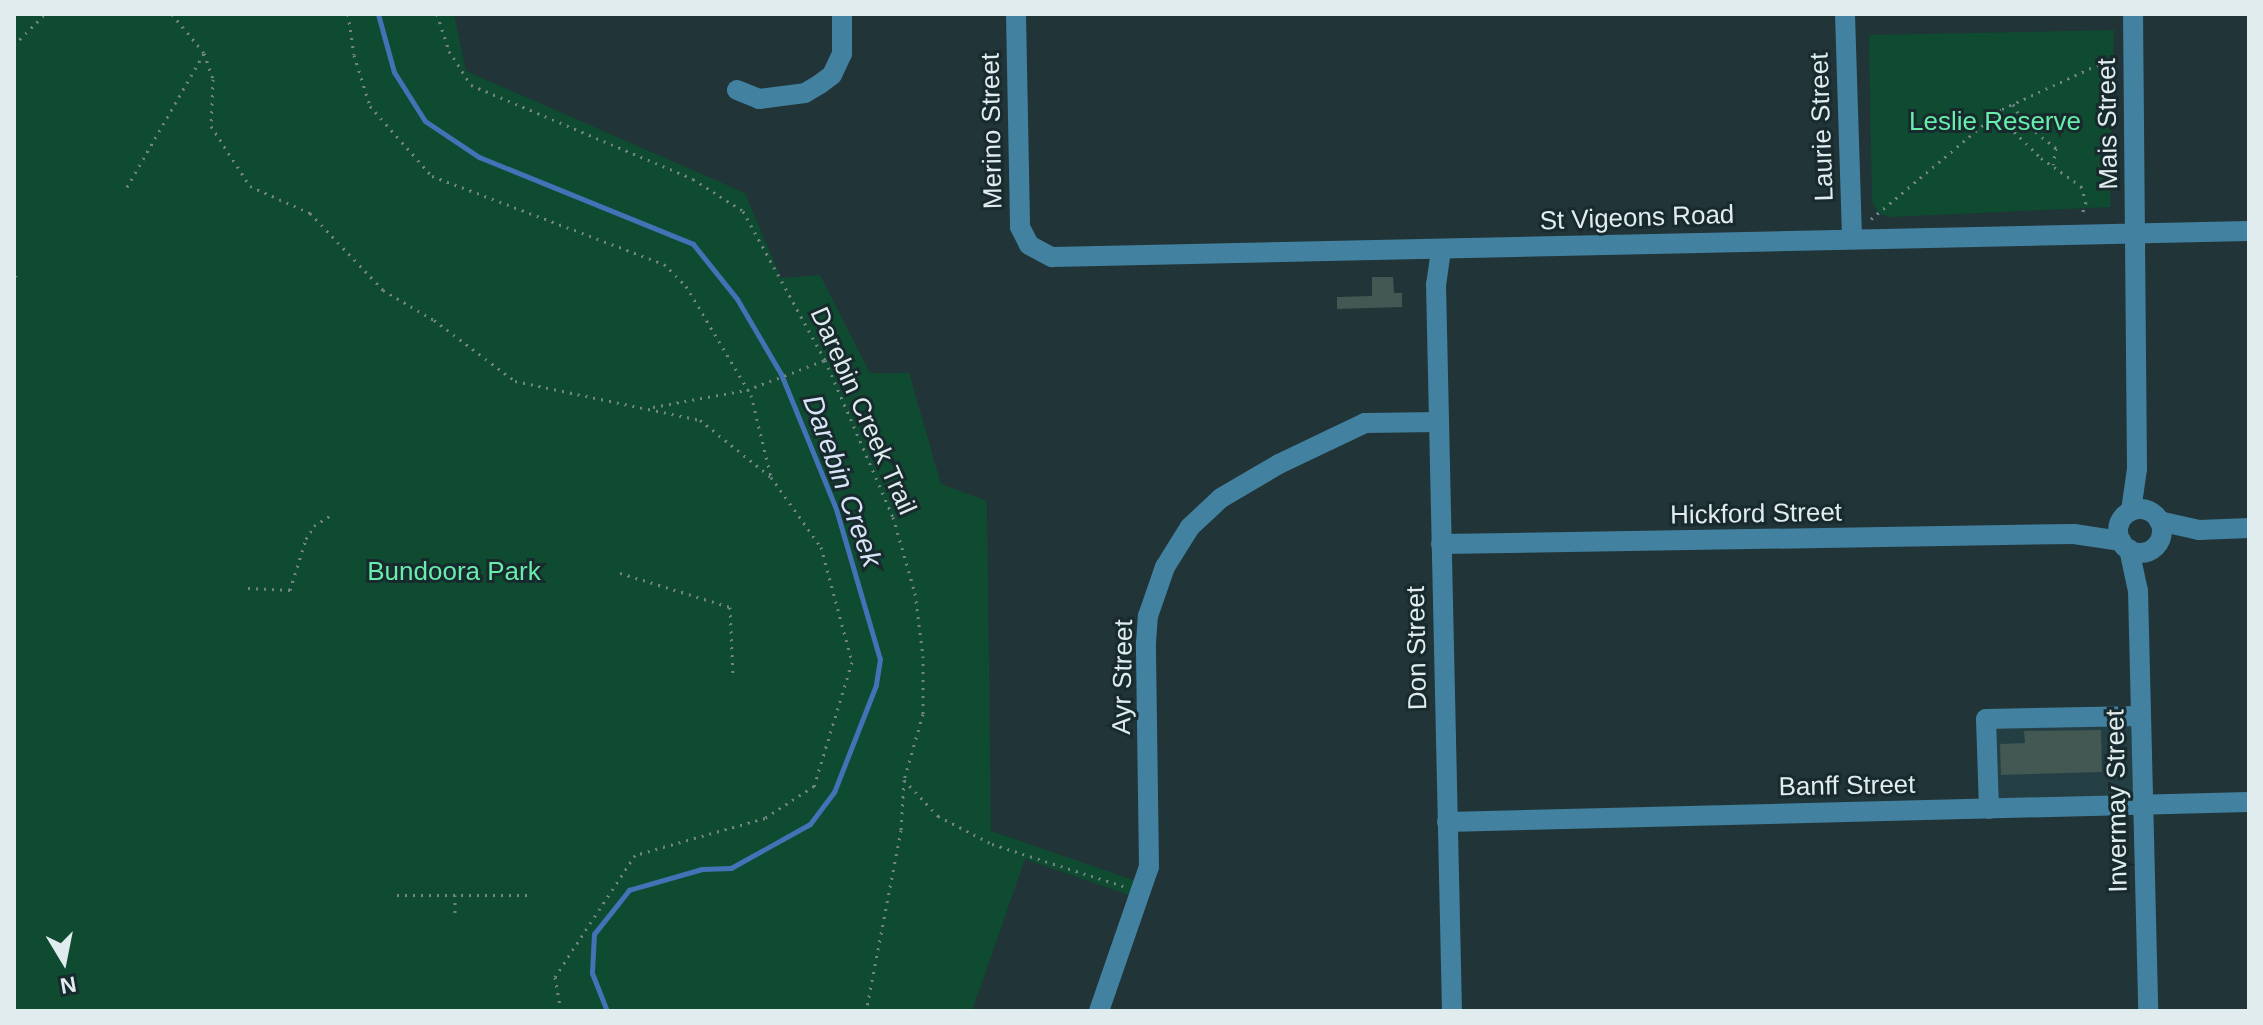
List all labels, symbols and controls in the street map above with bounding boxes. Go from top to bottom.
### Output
street label: Laurie Street [1804,52,1840,202]
street label: Merino Street [975,53,1009,209]
street label: Mais Street [2091,58,2125,190]
park label: Leslie Reserve [1909,106,2081,138]
street label: St Vigeons Road [1539,199,1735,237]
street label: Darebin Creek Trail [803,302,923,520]
water label: Darebin Creek [795,390,889,572]
street label: Hickford Street [1670,497,1842,531]
park label: Bundoora Park [367,556,541,588]
street label: Don Street [1400,586,1434,710]
street label: Ayr Street [1106,619,1140,735]
street label: Invermay Street [2100,709,2134,893]
street label: Banff Street [1778,769,1916,803]
north arrow [24,921,104,1001]
text: N [58,971,78,999]

